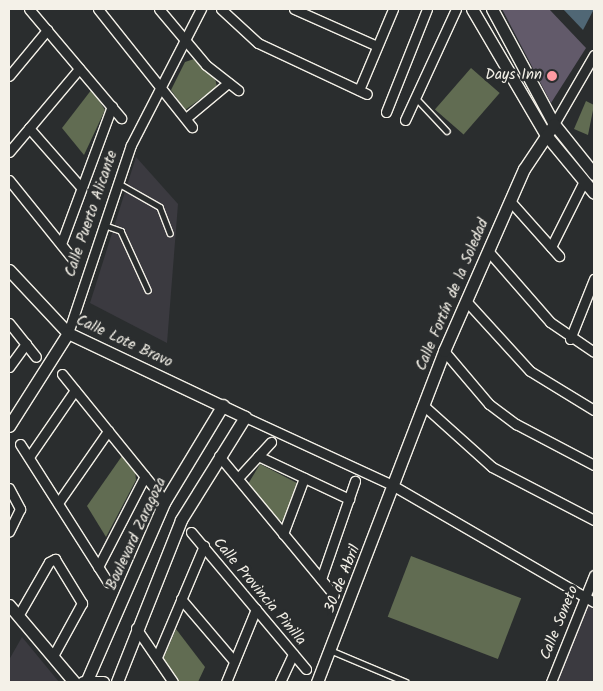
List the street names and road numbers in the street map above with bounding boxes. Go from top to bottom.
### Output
street label: Calle Puerto Alicante [62,148,122,280]
street label: Calle Fortín de la Soledad [413,216,493,374]
street label: Calle Lote Bravo [73,312,175,372]
street label: Boulevard Zaragoza [103,475,171,593]
street label: Calle Provincia Pinilla [209,535,309,649]
street label: 30 de Abril [321,542,365,616]
street label: Calle Soneto [537,583,583,663]

